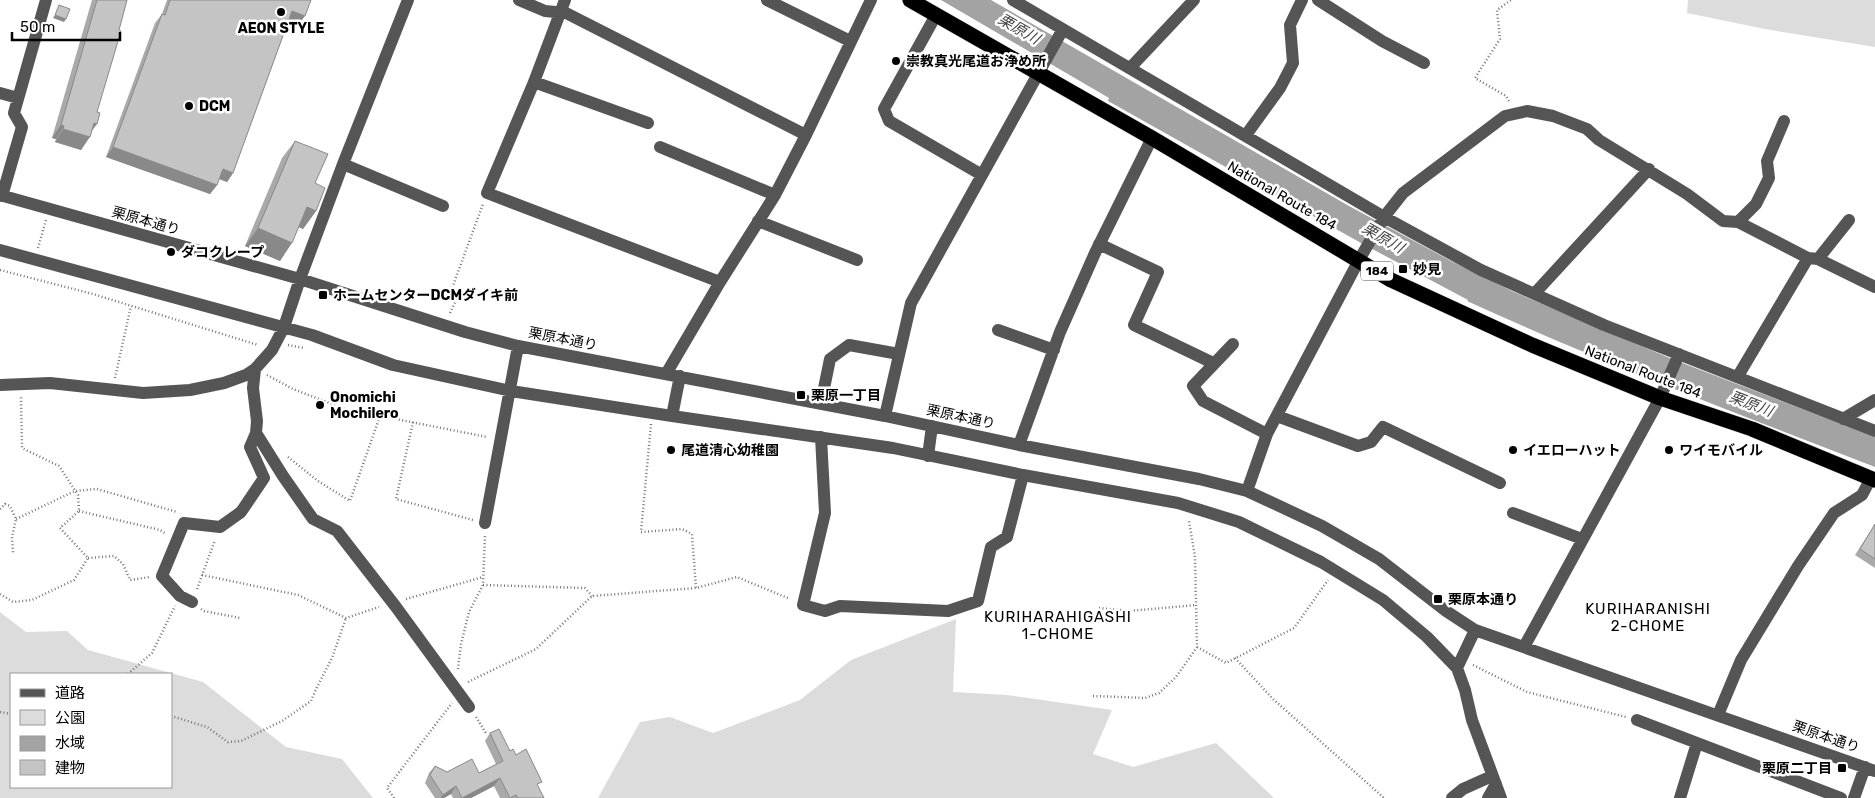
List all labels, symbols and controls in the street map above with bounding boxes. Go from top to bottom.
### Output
marker: AEON STYLE [275,6,287,18]
scale bar [12,10,120,42]
water label: 栗原川 [995,10,1045,49]
text: 50 m [20,18,55,36]
place label: AEON STYLE [238,20,324,37]
place label: 崇教真光尾道お浄め所 [906,53,1046,70]
marker: 崇教真光尾道お浄め所 [890,55,902,67]
place label: DCM [199,98,230,115]
marker: DCM [183,100,195,112]
street label: National Route 184 [1224,158,1340,234]
street label: 栗原本通り [110,203,182,239]
water label: 栗原川 [1359,219,1409,258]
place label: ダコクレープ [181,244,264,261]
marker: ダコクレープ [165,246,177,258]
place label: 妙見 [1413,261,1441,278]
road number: 184 [1361,262,1393,280]
marker: 妙見 [1397,263,1409,275]
place label: ホームセンターDCMダイキ前 [333,287,518,304]
marker: ホームセンターDCMダイキ前 [317,289,329,301]
street label: 栗原本通り [527,324,599,354]
street label: National Route 184 [1582,342,1704,402]
place label: 栗原一丁目 [811,387,881,404]
water label: 栗原川 [1727,388,1777,421]
place label: Onomichi Mochilero [330,389,399,422]
marker: 栗原一丁目 [795,389,807,401]
marker: Onomichi Mochilero [314,399,326,411]
street label: 栗原本通り [925,401,997,433]
place label: 尾道清心幼稚園 [681,442,779,459]
place label: イエローハット [1523,442,1621,459]
place label: ワイモバイル [1679,442,1763,459]
marker: 尾道清心幼稚園 [665,444,677,456]
marker: イエローハット [1507,444,1519,456]
marker: ワイモバイル [1663,444,1675,456]
place label: 栗原本通り [1448,591,1518,608]
marker: 栗原本通り [1432,593,1444,605]
district label: KURIHARANISHI 2-CHOME [1585,600,1711,635]
district label: KURIHARAHIGASHI 1-CHOME [984,608,1132,643]
legend [10,673,172,788]
text: 道路 [55,684,85,702]
text: 公園 [55,709,85,727]
street label: 栗原本通り [1790,718,1862,756]
text: 水域 [55,734,85,752]
text: 建物 [55,759,85,777]
place label: 栗原二丁目 [1762,760,1832,777]
marker: 栗原二丁目 [1836,762,1848,774]

